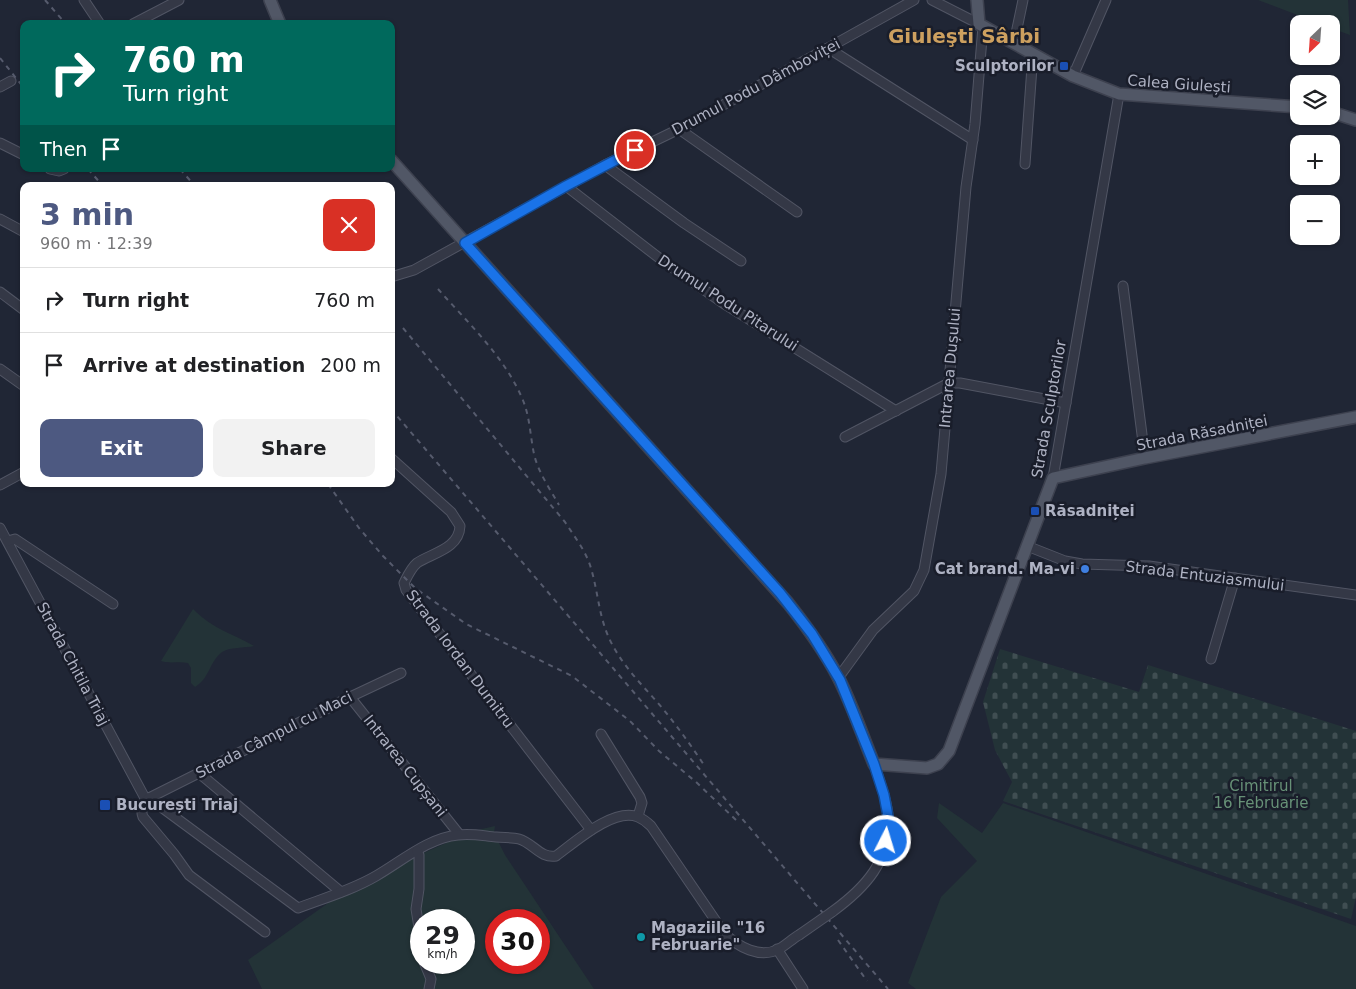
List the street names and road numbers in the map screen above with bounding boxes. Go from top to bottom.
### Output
street label: Drumul Podu Dâmboviței [669,35,843,139]
street label: Calea Giulești [1127,71,1231,97]
street label: Drumul Podu Pitarului [655,251,801,355]
street label: Intrarea Dușului [936,307,964,429]
street label: Strada Sculptorilor [1028,338,1070,480]
street label: Strada Răsadniței [1135,411,1269,455]
street label: Strada Entuziasmului [1125,557,1285,595]
street label: Strada Iordan Dumitru [402,586,518,732]
street label: Strada Chitila Triaj [33,599,113,729]
street label: Strada Câmpul cu Maci [193,688,355,782]
street label: Intrarea Cupșani [360,711,450,821]

